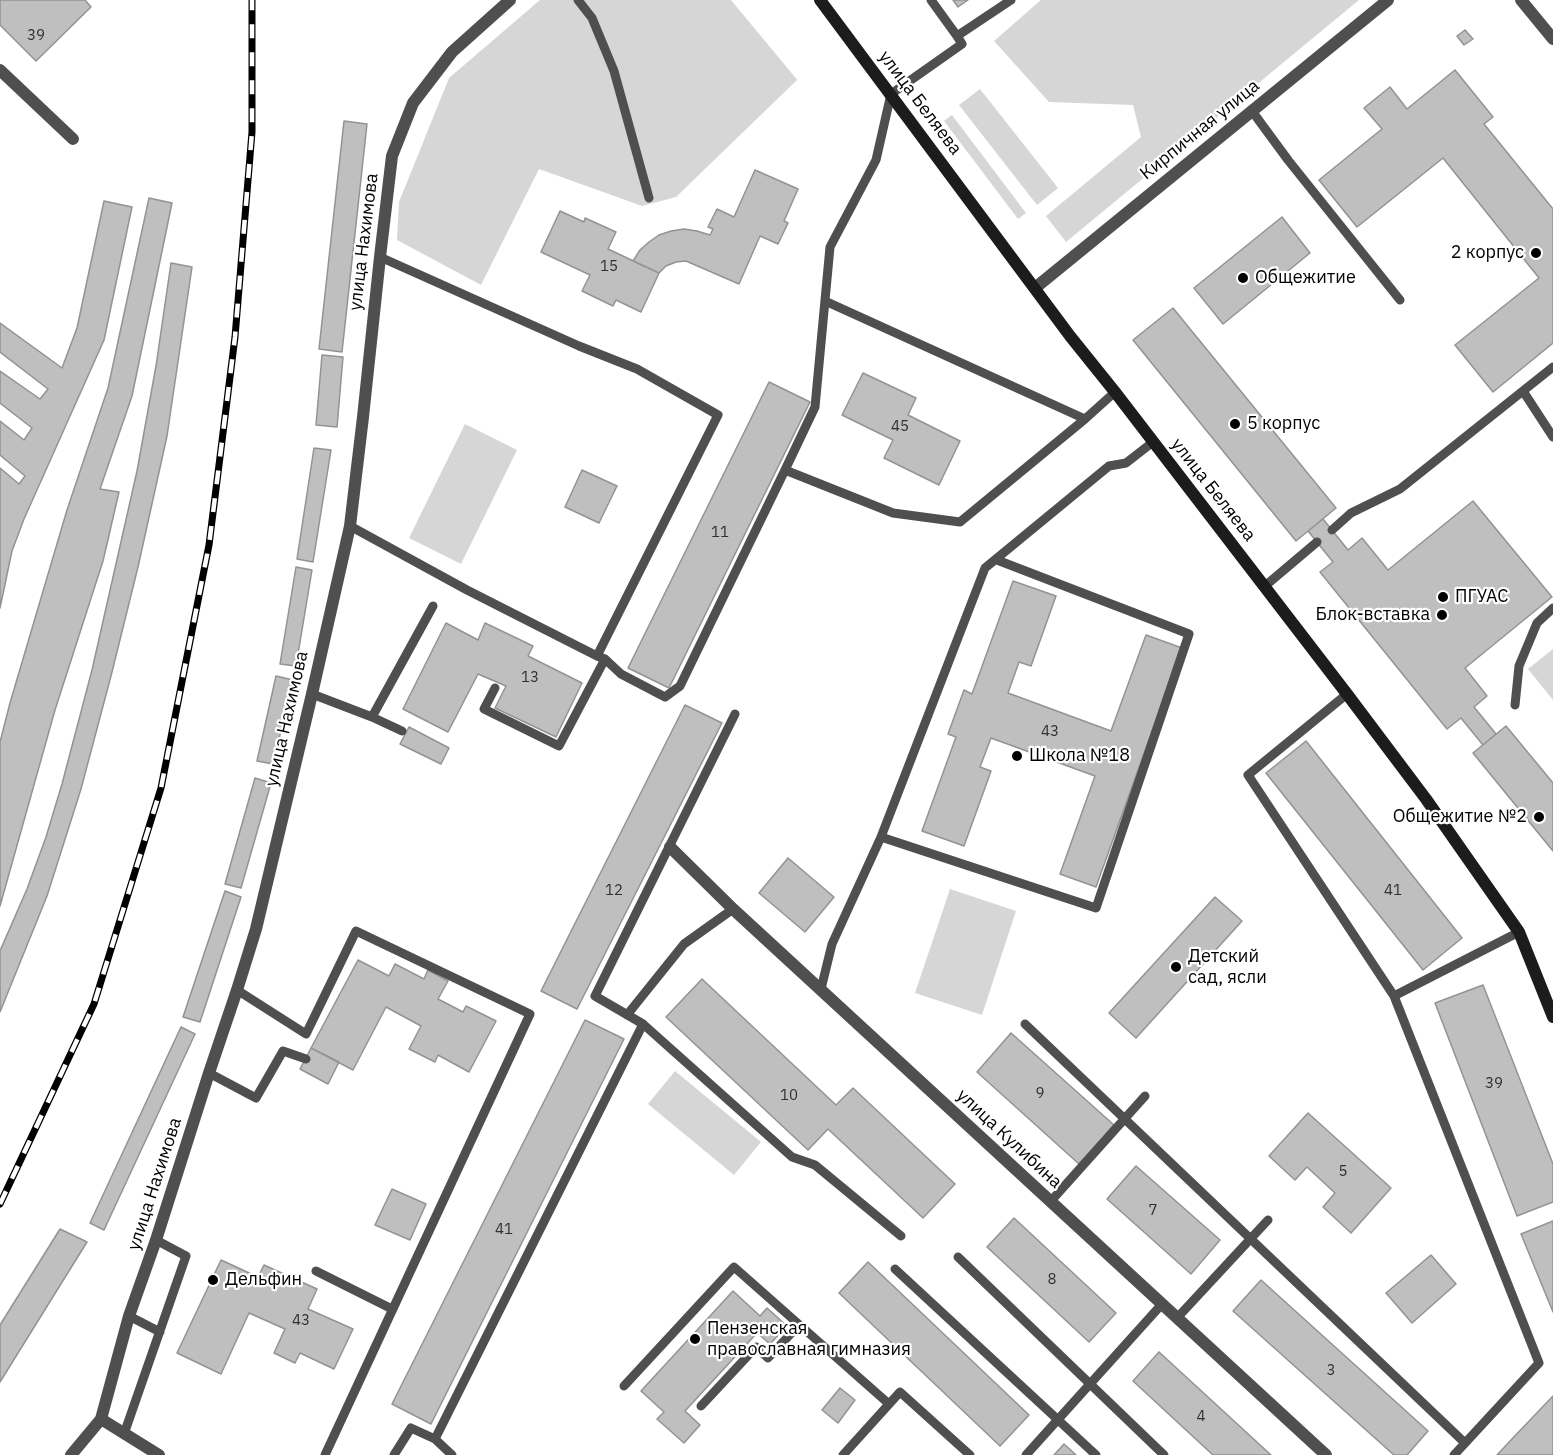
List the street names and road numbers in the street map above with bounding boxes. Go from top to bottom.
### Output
street label: улица Беляева [874,47,966,159]
street label: Кирпичная улица [1136,75,1264,185]
street label: улица Нахимова [345,172,383,312]
street label: улица Беляева [1166,434,1260,546]
street label: улица Нахимова [261,649,313,789]
street label: улица Кулибина [952,1085,1066,1193]
street label: улица Нахимова [123,1115,187,1253]

